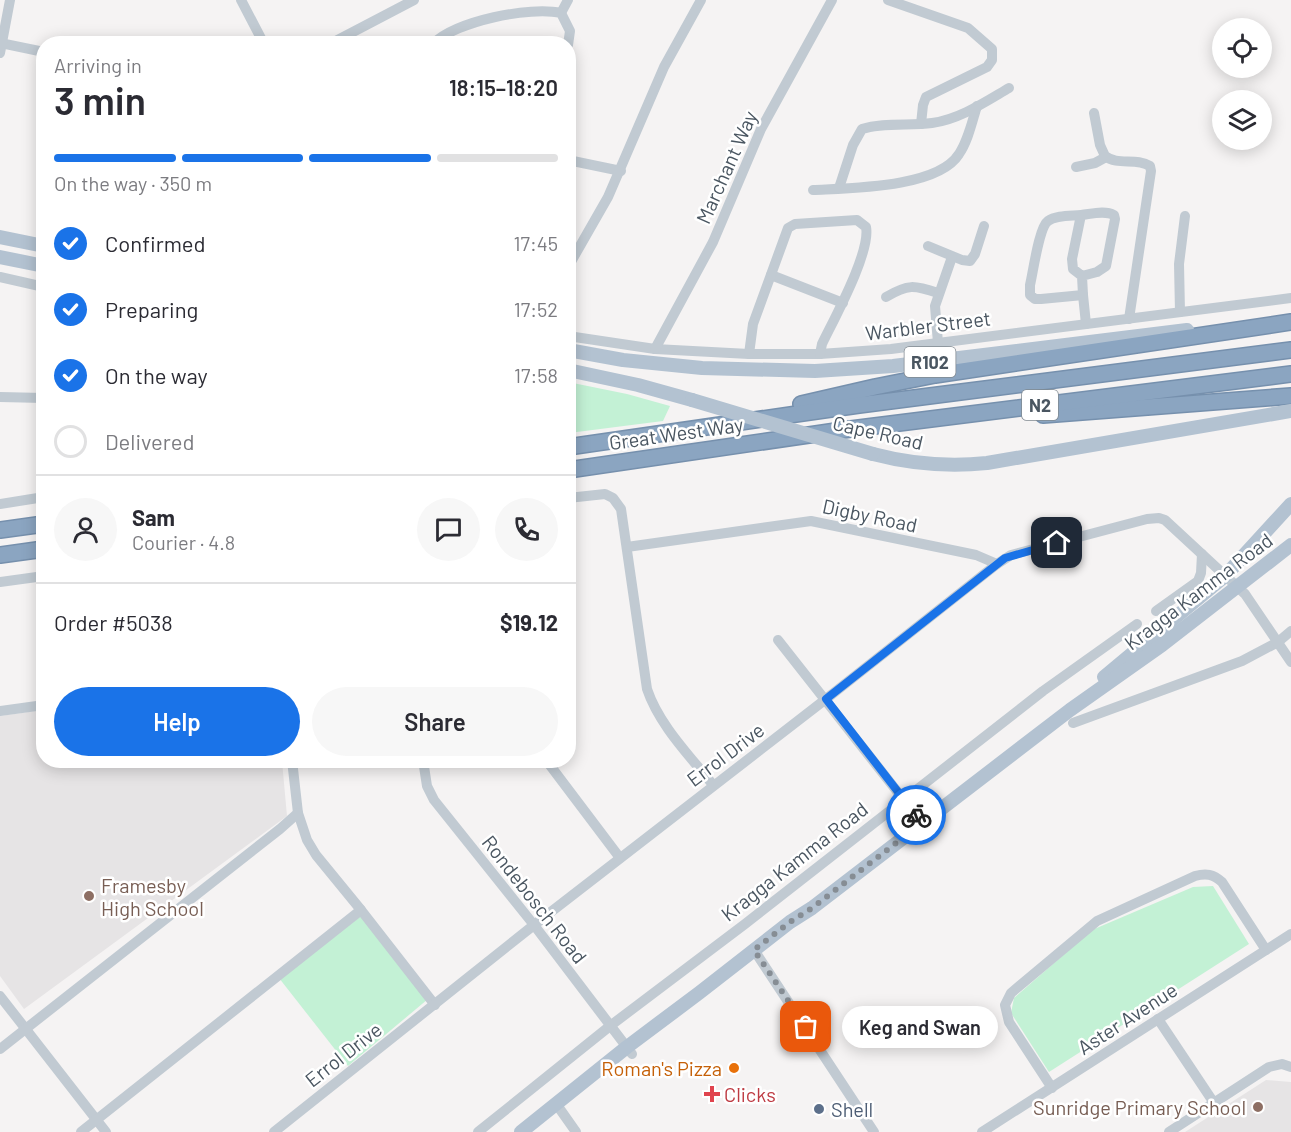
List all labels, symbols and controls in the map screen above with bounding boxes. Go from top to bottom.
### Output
map controls [1212,18,1272,150]
button: locate [1212,18,1272,78]
text: Arriving in [54,53,142,77]
text: 18:15–18:20 [449,74,558,100]
text: 3 min [54,76,146,123]
button: layers [1212,90,1272,150]
street label: Marchant Way [690,107,762,227]
text: On the way · 350 m [54,171,212,195]
icon: check [54,227,87,260]
text: Confirmed [105,230,205,256]
text: 17:45 [513,231,558,255]
icon: check [54,293,87,326]
text: Preparing [105,296,198,322]
text: 17:52 [514,297,558,321]
street label: Warbler Street [864,305,992,345]
road number: R102 [904,347,956,377]
icon: check [54,359,87,392]
text: On the way [105,362,208,388]
text: 17:58 [514,363,558,387]
road number: N2 [1022,390,1058,420]
street label: Cape Road [830,410,926,454]
street label: Great West Way [607,412,745,454]
text: Delivered [105,428,194,454]
street label: Digby Road [820,493,920,537]
button: person [54,498,117,561]
button: chat [417,498,480,561]
button: phone [495,498,558,561]
text: Sam [132,504,175,530]
pin [1031,517,1082,568]
icon: home [1040,526,1073,559]
street label: Kragga Kamma Road [1119,527,1277,655]
text: Courier · 4.8 [132,530,235,554]
text: Order #5038 [54,609,173,635]
text: $19.12 [500,609,558,635]
button: Help [54,687,300,756]
button: Share [312,687,558,756]
street label: Errol Drive [682,717,768,791]
courier [886,785,946,845]
street label: Kragga Kamma Road [716,796,872,926]
icon: bike [900,799,933,832]
street label: Rondebosch Road [478,830,592,968]
place label: Framesby High School [101,873,204,920]
marker: Framesby High School [82,889,96,903]
street label: Aster Avenue [1073,977,1181,1059]
pin [780,1001,831,1052]
callout: Keg and Swan [842,1006,998,1048]
icon: bag [789,1010,822,1043]
text: Keg and Swan [859,1015,981,1039]
street label: Errol Drive [300,1017,386,1091]
place label: Roman's Pizza [601,1056,722,1080]
marker: Roman's Pizza [727,1061,741,1075]
place label: Clicks [724,1082,776,1106]
marker: Clicks [705,1087,719,1101]
place label: Sunridge Primary School [1033,1095,1246,1119]
place label: Shell [831,1097,873,1121]
marker: Sunridge Primary School [1251,1100,1265,1114]
marker: Shell [812,1102,826,1116]

